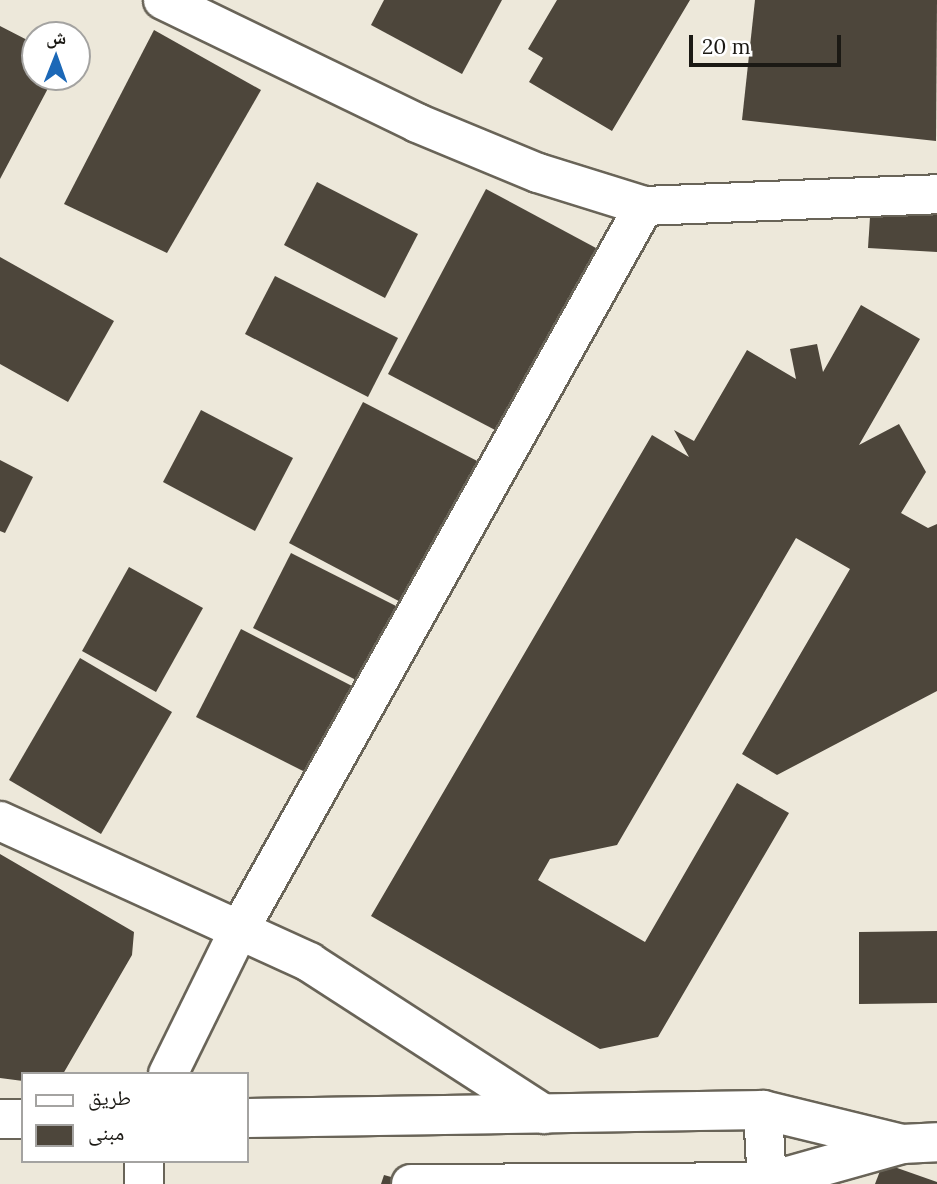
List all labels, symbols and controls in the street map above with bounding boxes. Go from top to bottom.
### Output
north arrow [21,21,91,91]
scale bar [692,21,844,65]
text: ش [46,25,67,49]
text: 20 m [702,33,751,60]
legend [21,1072,248,1163]
text: طريق [88,1084,131,1111]
text: مبنى [88,1119,124,1146]

